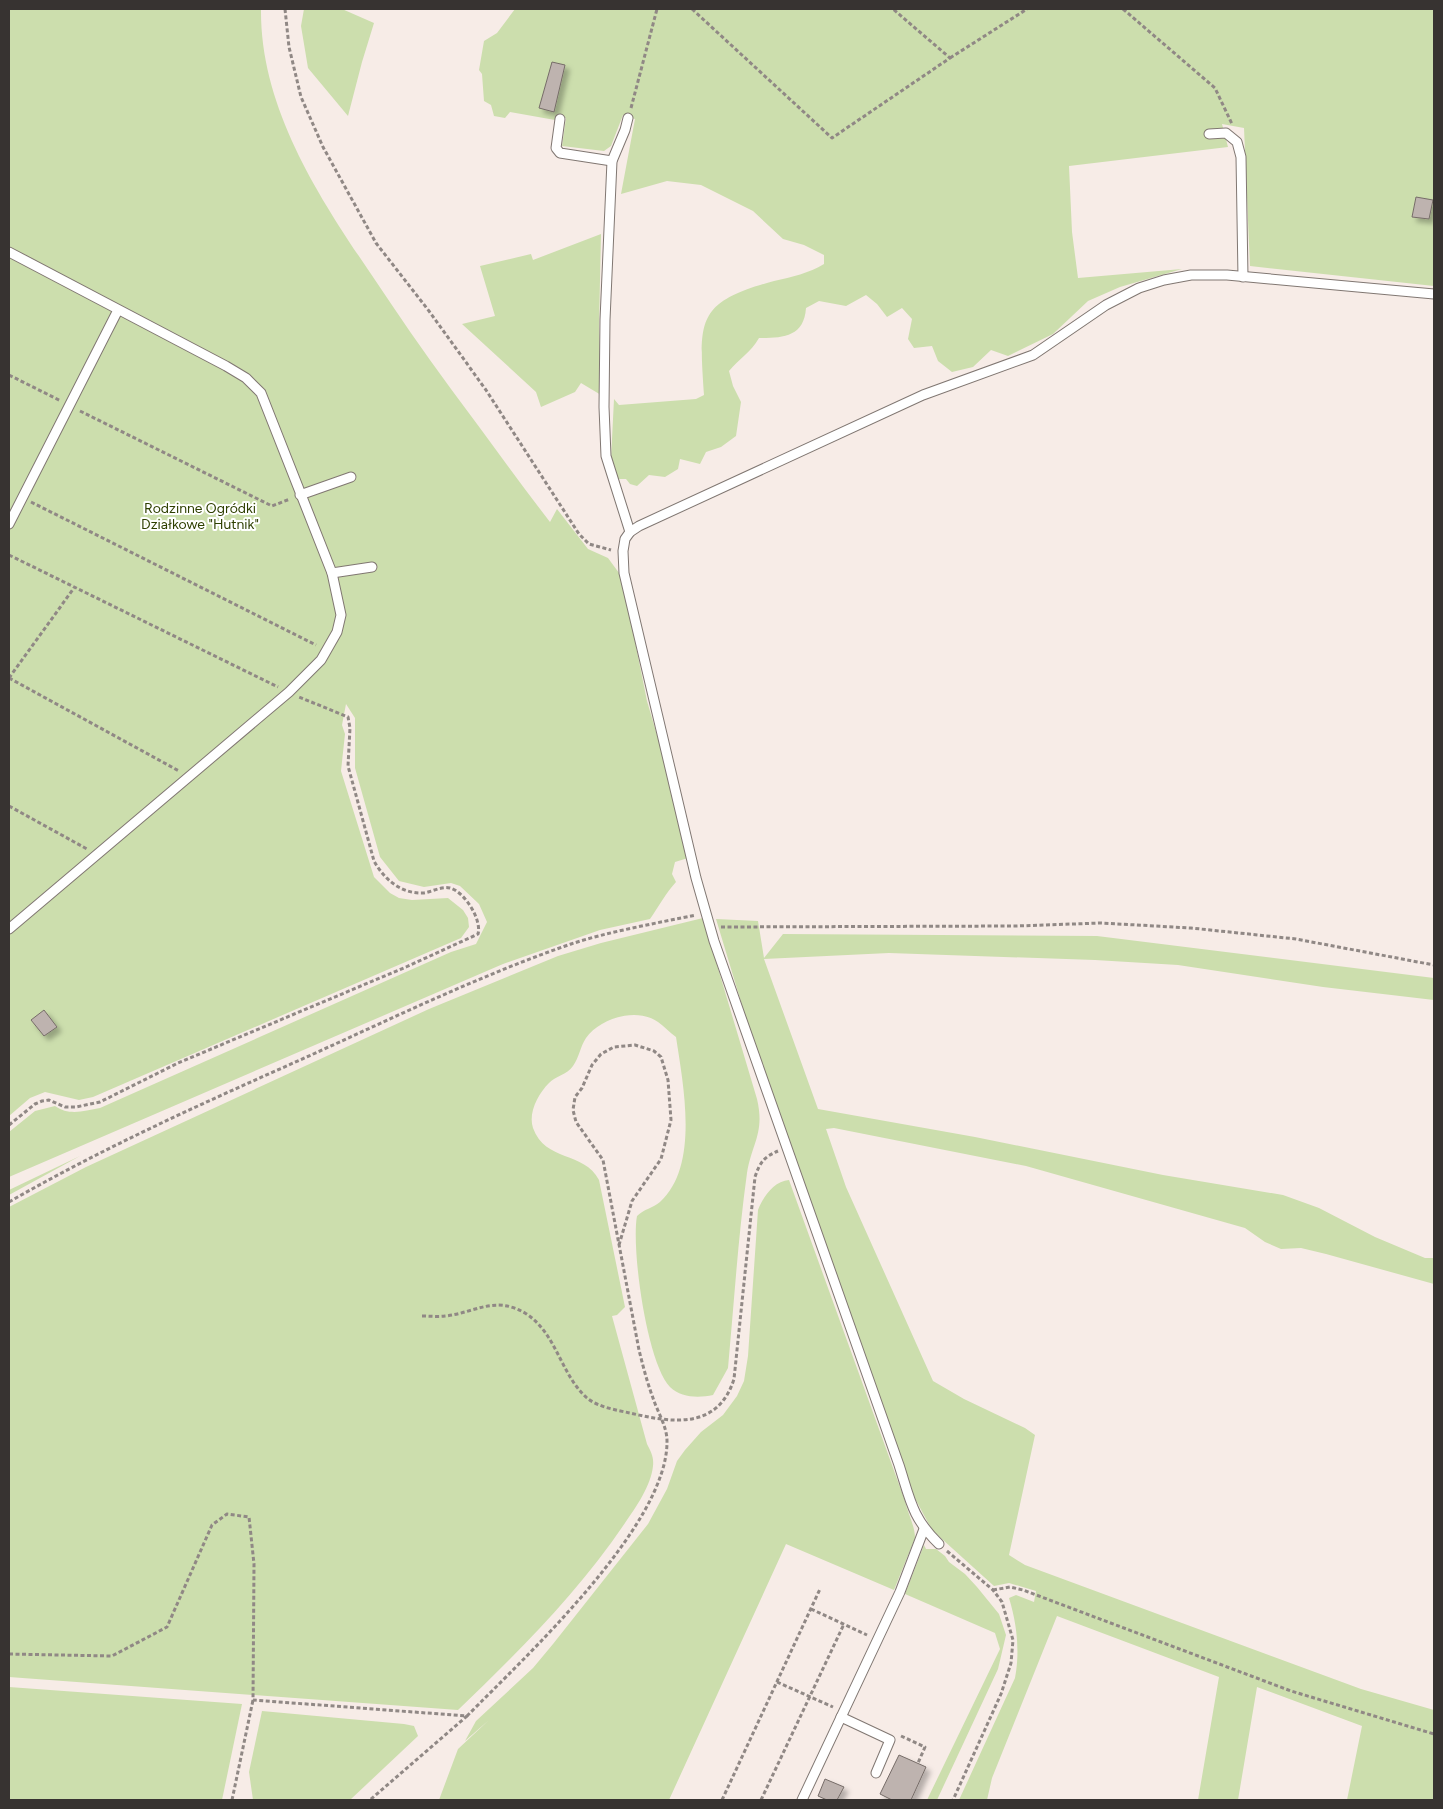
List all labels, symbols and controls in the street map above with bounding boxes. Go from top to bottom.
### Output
park label: Rodzinne Ogródki Działkowe "Hutnik" [141,500,259,533]

